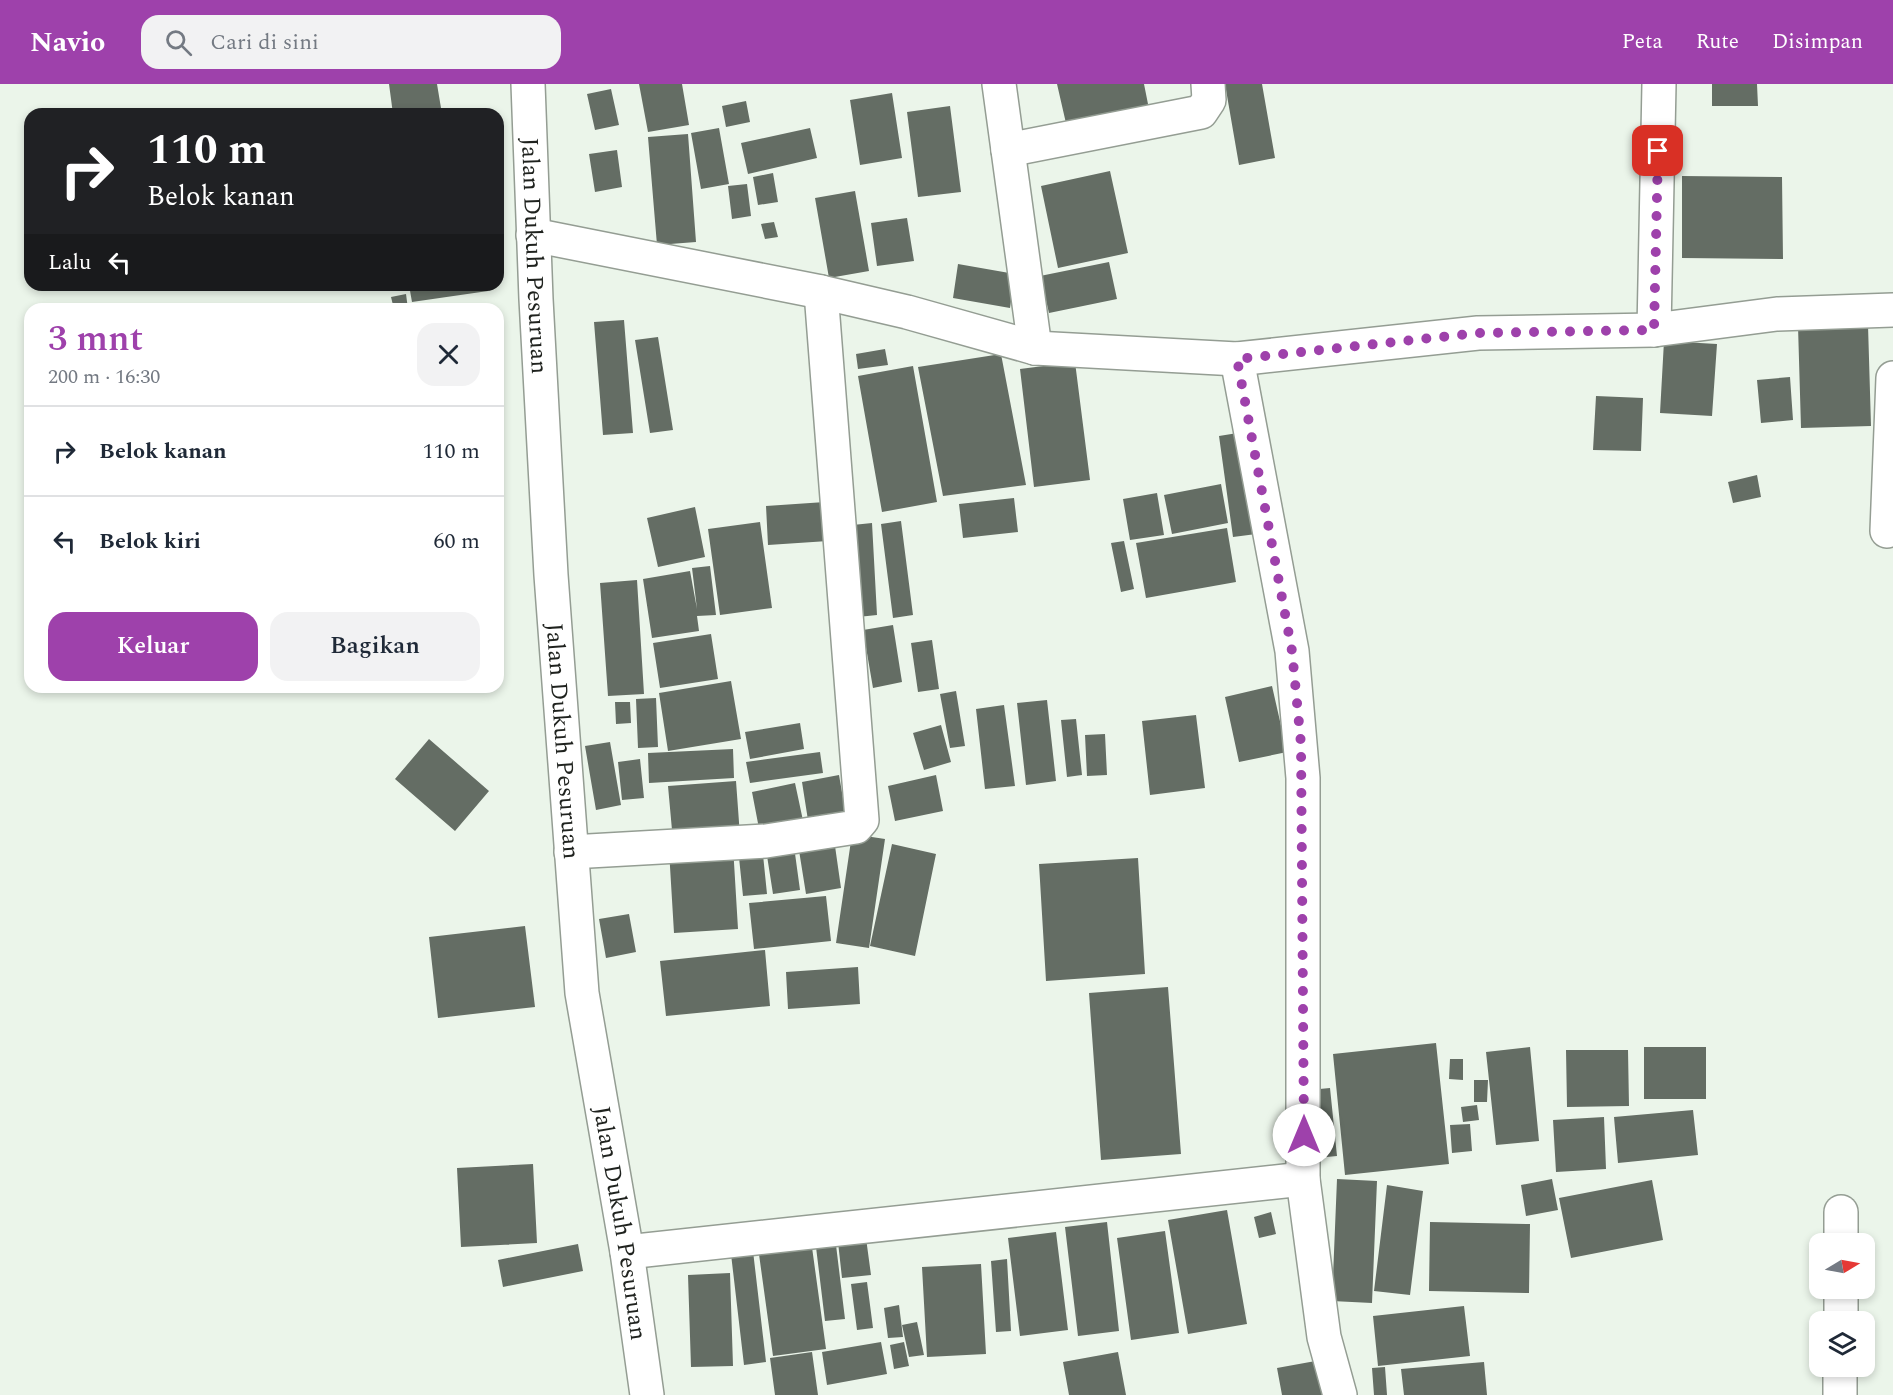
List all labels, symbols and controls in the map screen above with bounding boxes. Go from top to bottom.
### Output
search box [141,15,561,69]
text: Navio [30,21,105,64]
icon: search [162,26,195,59]
text: Cari di sini [210,26,319,59]
text: Peta [1622,26,1663,58]
text: Rute [1696,26,1739,58]
text: Disimpan [1772,26,1863,58]
text: 110 m [147,119,266,182]
pin [1632,125,1683,176]
icon: right [48,132,126,210]
icon: arrive [1641,134,1674,167]
street label: Jalan Dukuh Pesuruan [511,137,557,375]
text: Belok kanan [147,176,295,218]
text: Lalu [48,246,91,279]
icon: left [103,246,136,279]
text: 3 mnt [48,312,143,367]
button: close [417,323,480,386]
text: 200 m · 16:30 [48,362,160,392]
icon: right [48,435,81,468]
text: Belok kanan [99,435,227,468]
text: 110 m [423,435,480,468]
icon: left [48,525,81,558]
text: Belok kiri [99,525,201,558]
text: 60 m [434,525,480,558]
button: Keluar [48,612,258,681]
button: Bagikan [270,612,480,681]
street label: Jalan Dukuh Pesuruan [536,622,589,860]
street label: Jalan Dukuh Pesuruan [583,1103,656,1343]
position arrow [1272,1103,1336,1167]
north arrow [1809,1233,1875,1299]
map controls [1809,1233,1875,1377]
button: layers [1809,1311,1875,1377]

